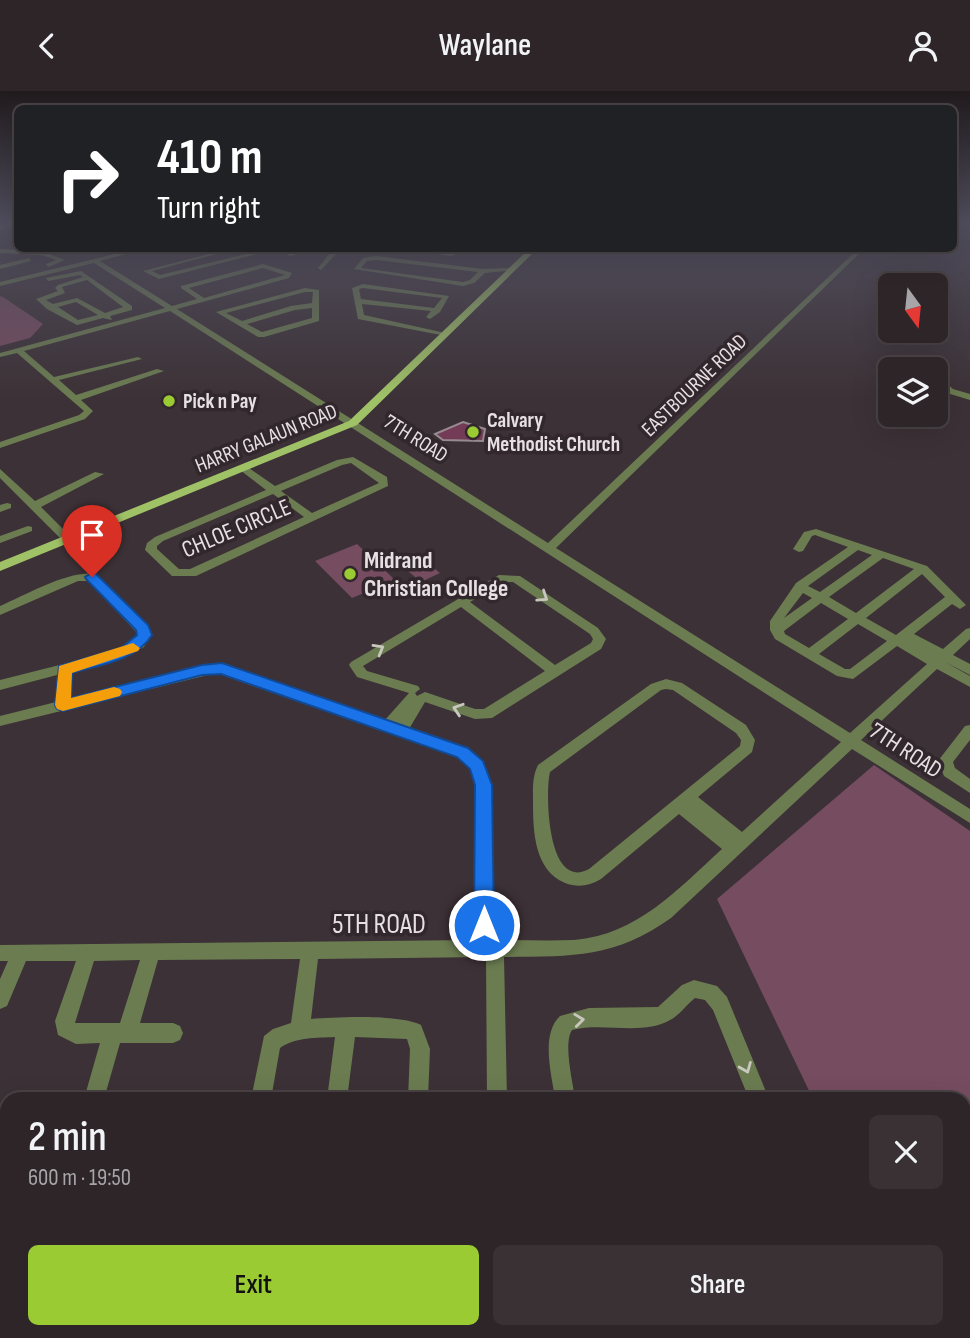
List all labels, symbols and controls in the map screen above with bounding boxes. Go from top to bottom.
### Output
text: Waylane [439,26,531,65]
icon: back [28,27,66,65]
icon: person [904,27,942,65]
text: 410 m [157,129,263,188]
icon: right [42,133,133,224]
text: Turn right [157,189,261,228]
north arrow [878,273,948,343]
map controls [878,273,948,427]
street label: EASTBOURNE ROAD [637,329,752,442]
button: layers [878,357,948,427]
place label: Pick n Pay [183,389,257,414]
marker: Pick n Pay [161,393,177,409]
street label: HARRY GALAUN ROAD [192,399,341,478]
place label: Calvary Methodist Church [487,408,620,457]
street label: 7TH ROAD [379,409,452,468]
marker: Calvary Methodist Church [465,424,481,440]
street label: CHLOE CIRCLE [177,493,295,564]
pin [62,505,122,577]
icon: arrive [73,516,111,554]
place label: Midrand Christian College [364,546,508,603]
marker: Midrand Christian College [342,566,358,582]
one-way arrow [535,588,548,601]
one-way arrow [372,645,385,658]
one-way arrow [453,702,465,717]
street label: 7TH ROAD [864,716,947,785]
position arrow [447,888,521,962]
street label: 5TH ROAD [332,908,426,941]
one-way arrow [574,1013,585,1028]
one-way arrow [738,1062,752,1074]
text: 2 min [28,1112,107,1163]
button: close [869,1115,943,1189]
text: 600 m · 19:50 [28,1164,131,1192]
button: Exit [28,1245,479,1325]
button: Share [493,1245,943,1325]

